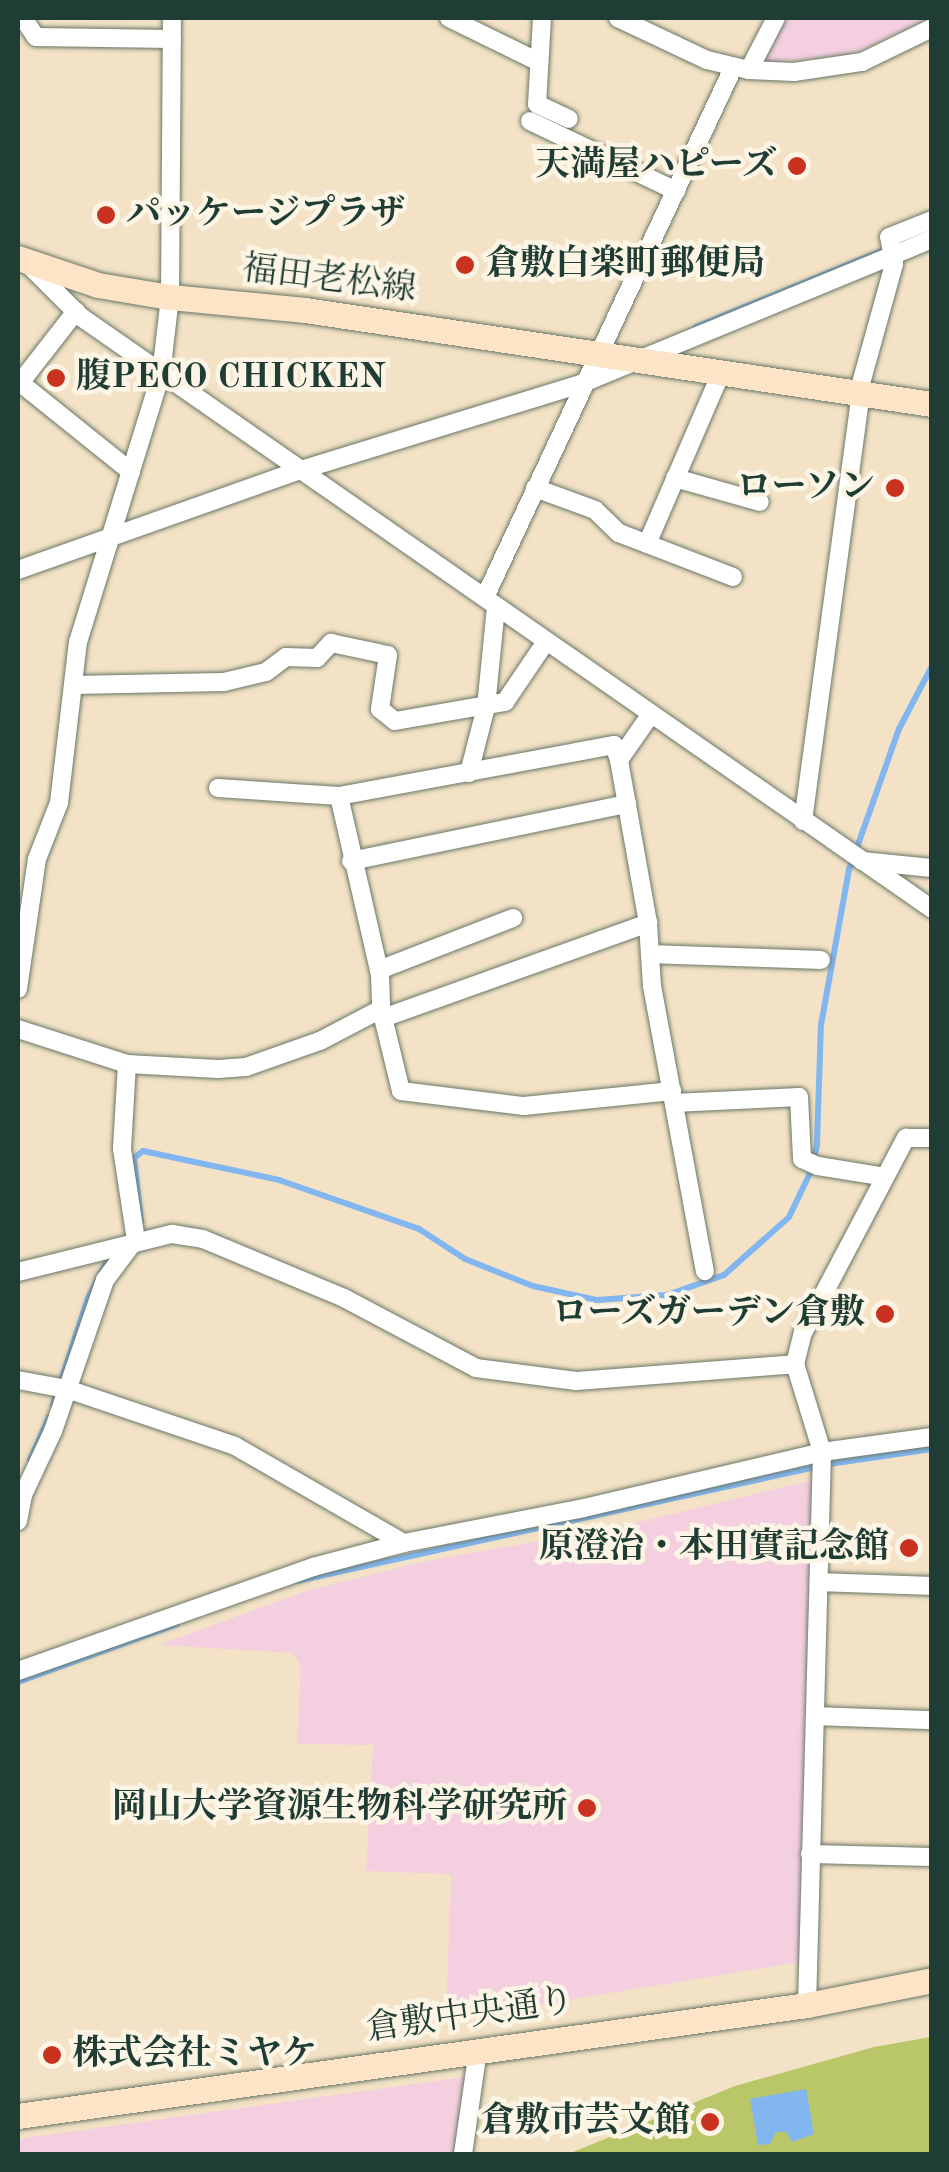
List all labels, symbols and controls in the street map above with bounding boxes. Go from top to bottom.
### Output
place label: 天満屋ハピーズ [533,145,777,187]
marker: 天満屋ハピーズ [786,155,808,177]
place label: パッケージプラザ [126,194,406,236]
marker: パッケージプラザ [95,204,117,226]
place label: 倉敷白楽町郵便局 [485,244,765,286]
street label: 福田老松線 [240,248,418,312]
marker: 倉敷白楽町郵便局 [454,254,476,276]
place label: 腹PECO CHICKEN [76,357,386,399]
marker: 腹PECO CHICKEN [45,367,67,389]
place label: ローソン [735,467,875,509]
marker: ローソン [884,477,906,499]
place label: ローズガーデン倉敷 [550,1293,865,1335]
marker: ローズガーデン倉敷 [874,1303,896,1325]
place label: 原澄治・本田實記念館 [539,1527,889,1569]
marker: 原澄治・本田實記念館 [898,1537,920,1559]
place label: 岡山大学資源生物科学研究所 [112,1787,567,1829]
marker: 岡山大学資源生物科学研究所 [576,1797,598,1819]
street label: 倉敷中央通り [363,1981,577,2051]
place label: 株式会社ミヤケ [72,2034,317,2076]
marker: 株式会社ミヤケ [41,2044,63,2066]
place label: 倉敷市芸文館 [480,2101,690,2143]
marker: 倉敷市芸文館 [699,2111,721,2133]

